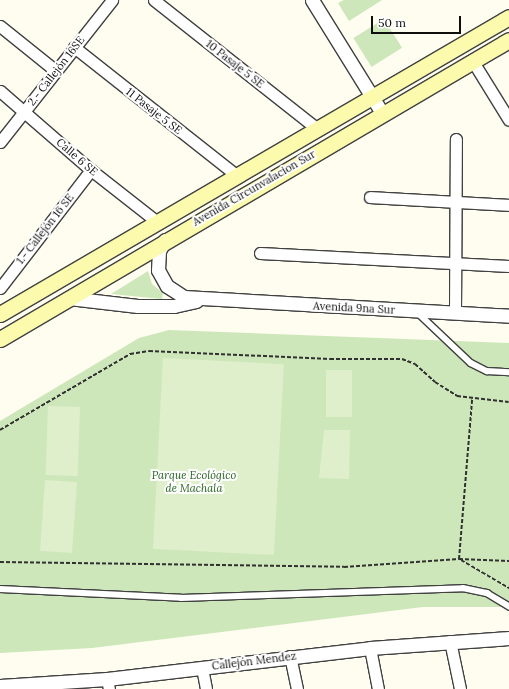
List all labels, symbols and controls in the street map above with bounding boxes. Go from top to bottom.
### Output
scale bar [373,8,463,34]
text: 50 m [378,15,406,30]
street label: 2.- Callejón 16SE [25,34,87,108]
street label: 10 Pasaje 5 SE [203,37,267,91]
street label: 11 Pasaje 5 SE [123,85,185,137]
street label: Calle 6 SE [54,135,100,179]
street label: Avenida Circunvalacion Sur [190,147,318,229]
street label: 1.- Callejón 16 SE [13,191,77,267]
street label: Avenida 9na Sur [313,299,395,317]
park label: Parque Ecológico de Machala [152,469,236,495]
street label: Callejón Mendez [211,649,297,673]

